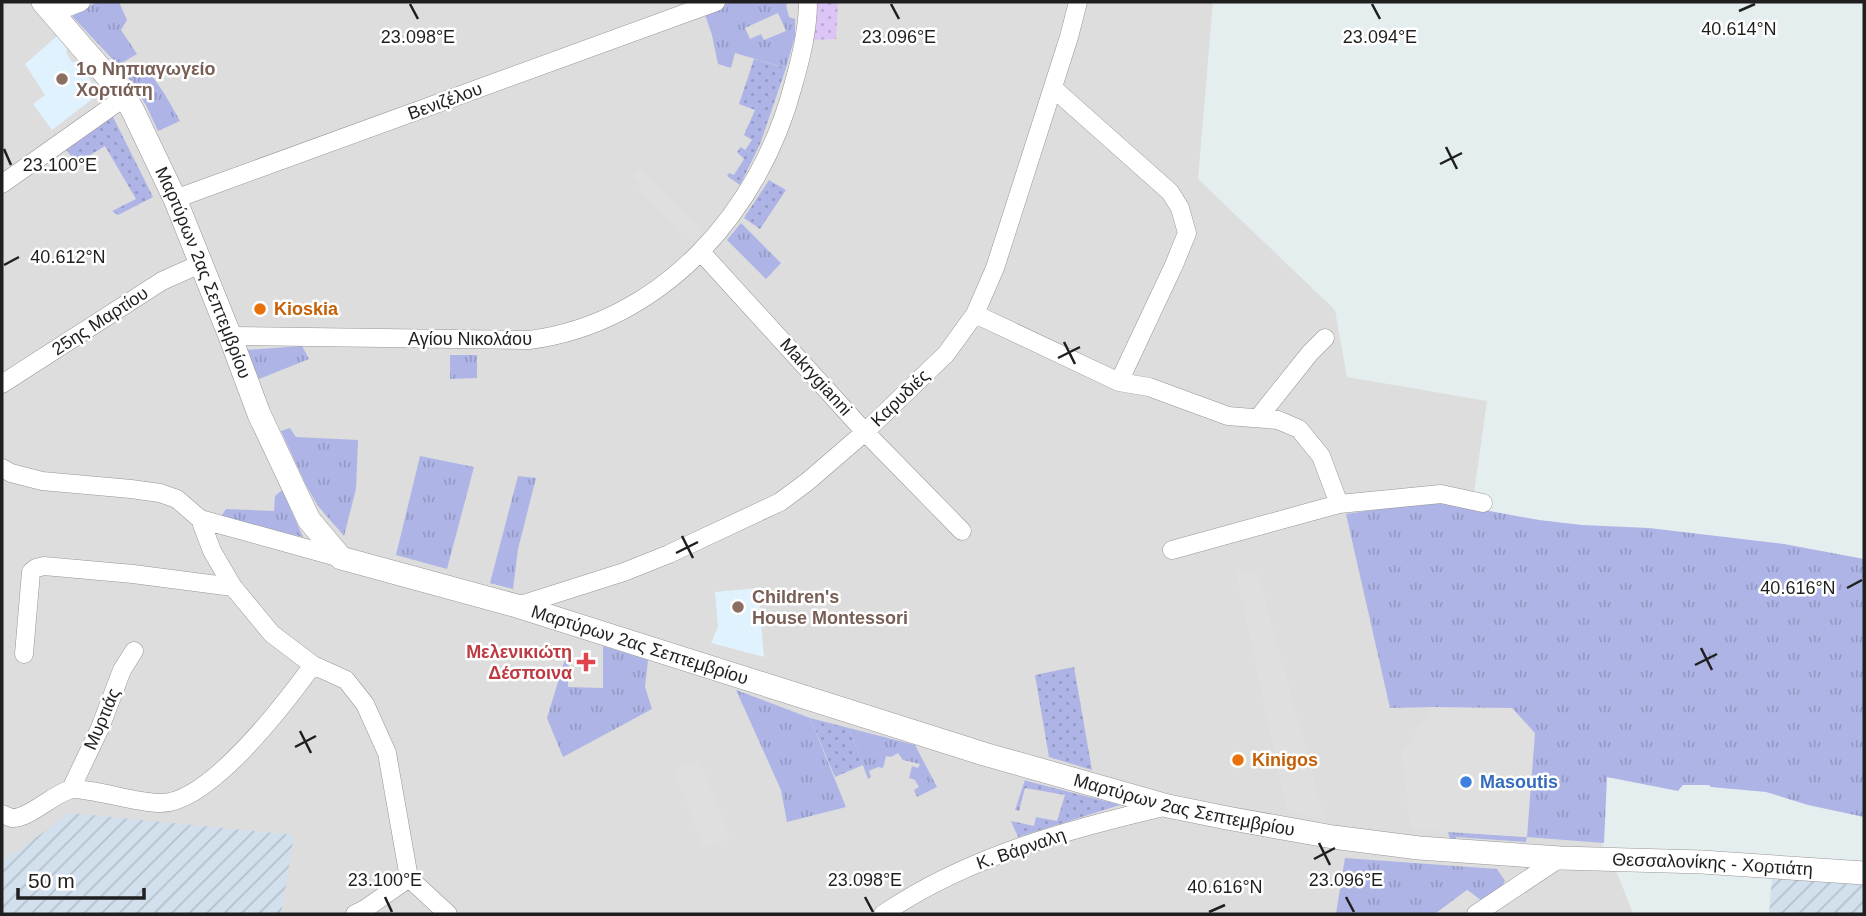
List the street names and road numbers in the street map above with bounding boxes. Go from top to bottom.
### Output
street label: Βενιζέλου [405,78,485,124]
street label: Μαρτύρων 2ας Σεπτεμβρίου [151,164,255,381]
street label: 25ης Μαρτίου [48,283,152,359]
street label: Αγίου Νικολάου [408,329,532,349]
street label: Makrygianni [776,334,856,420]
street label: Καρυδιές [867,365,933,431]
street label: Μαρτύρων 2ας Σεπτεμβρίου [529,601,751,689]
street label: Μυρτιάς [80,685,124,753]
street label: Μαρτύρων 2ας Σεπτεμβρίου [1071,770,1296,840]
street label: Κ. Βάρναλη [974,824,1068,874]
street label: Θεσσαλονίκης - Χορτιάτη [1612,849,1813,879]

